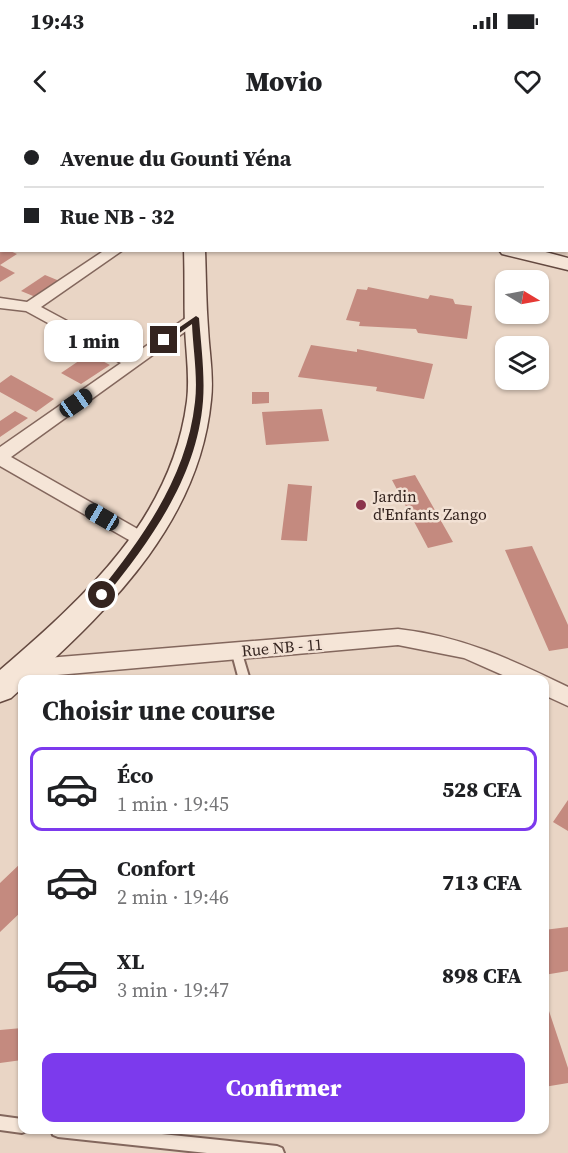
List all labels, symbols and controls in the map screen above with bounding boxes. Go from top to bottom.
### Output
text: 19:43 [30,6,84,36]
text: Movio [246,63,322,100]
icon: back [24,65,57,98]
icon: heart [511,65,544,98]
text: Avenue du Gounti Yéna [60,143,291,173]
text: Rue NB - 32 [60,201,175,231]
north arrow [495,270,549,324]
map controls [495,270,549,390]
callout: 1 min [44,319,143,361]
route end [150,326,177,353]
text: 1 min [67,327,120,355]
button: layers [495,336,549,390]
car [56,385,96,421]
place label: Jardin d'Enfants Zango [372,485,487,525]
marker: Jardin d'Enfants Zango [354,498,368,512]
car [82,500,122,534]
route start [88,581,115,608]
street label: Rue NB - 11 [240,632,324,662]
text: Choisir une course [42,692,275,729]
text: Éco [117,760,154,790]
icon: car [45,762,99,816]
text: 528 CFA [442,774,522,804]
text: 1 min · 19:45 [117,790,229,818]
text: Confort [117,853,195,883]
icon: car [45,855,99,909]
text: 713 CFA [442,867,522,897]
text: 2 min · 19:46 [117,883,229,911]
text: XL [117,946,144,976]
icon: car [45,948,99,1002]
text: 898 CFA [442,960,522,990]
text: 3 min · 19:47 [117,976,229,1004]
button: Confirmer [42,1053,525,1122]

